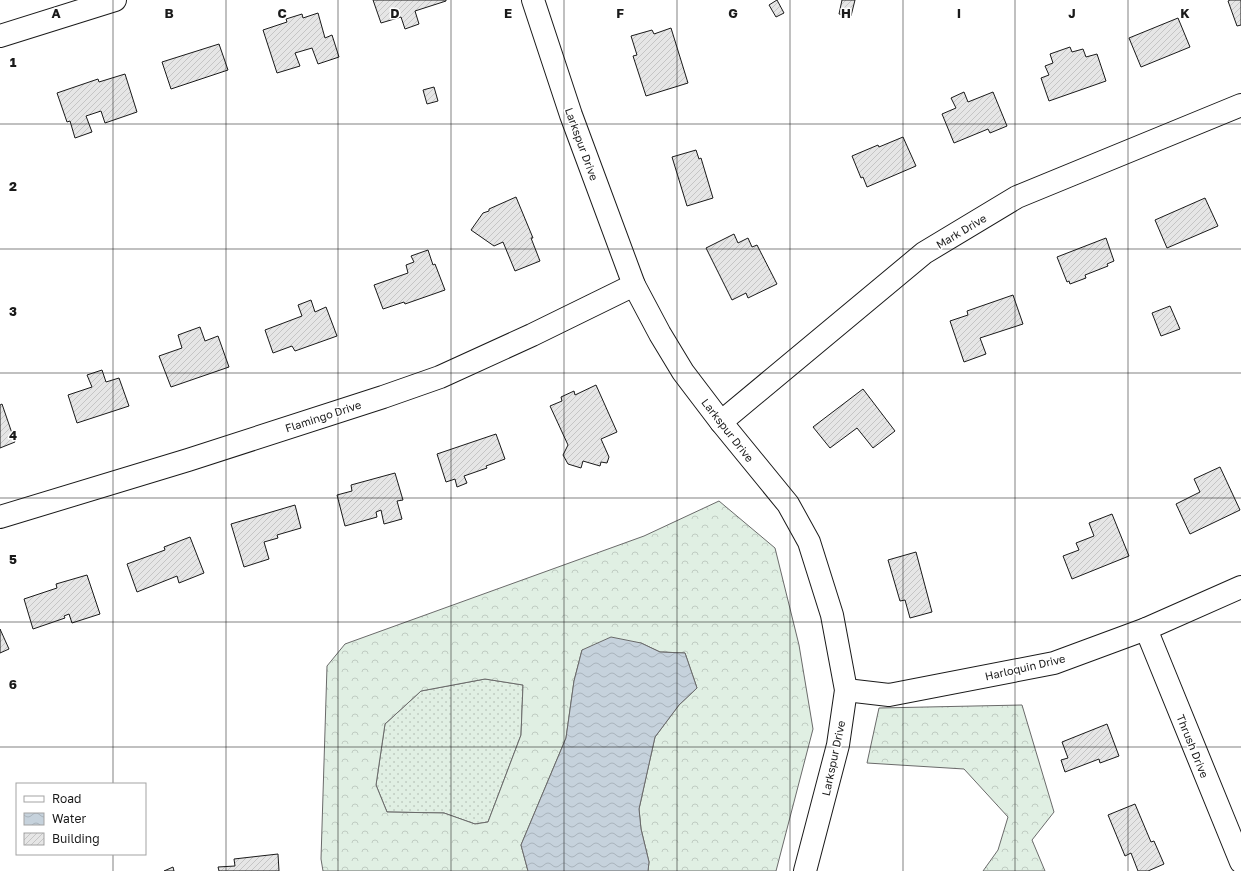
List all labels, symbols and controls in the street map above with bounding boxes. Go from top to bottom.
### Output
text: A [51,5,61,21]
text: B [164,5,174,21]
text: C [277,5,287,21]
text: D [390,5,400,21]
text: E [504,5,512,21]
text: F [616,5,624,21]
text: G [728,5,738,21]
text: H [841,5,851,21]
text: I [957,5,961,21]
text: J [1068,5,1076,21]
text: K [1180,5,1190,21]
text: 1 [10,54,17,70]
street label: Larkspur Drive [563,106,601,182]
text: 2 [9,178,17,194]
street label: Mark Drive [934,211,988,251]
text: 3 [9,303,17,319]
street label: Larkspur Drive [699,396,757,464]
street label: Flamingo Drive [283,398,363,434]
text: 4 [9,427,17,443]
text: 5 [9,551,17,567]
street label: Harloquin Drive [984,651,1066,683]
text: 6 [9,676,17,692]
street label: Thrush Drive [1174,712,1212,780]
street label: Larkspur Drive [819,719,847,797]
legend [16,783,146,855]
text: Road [52,791,81,806]
text: Water [52,811,86,826]
text: Building [52,831,100,846]

